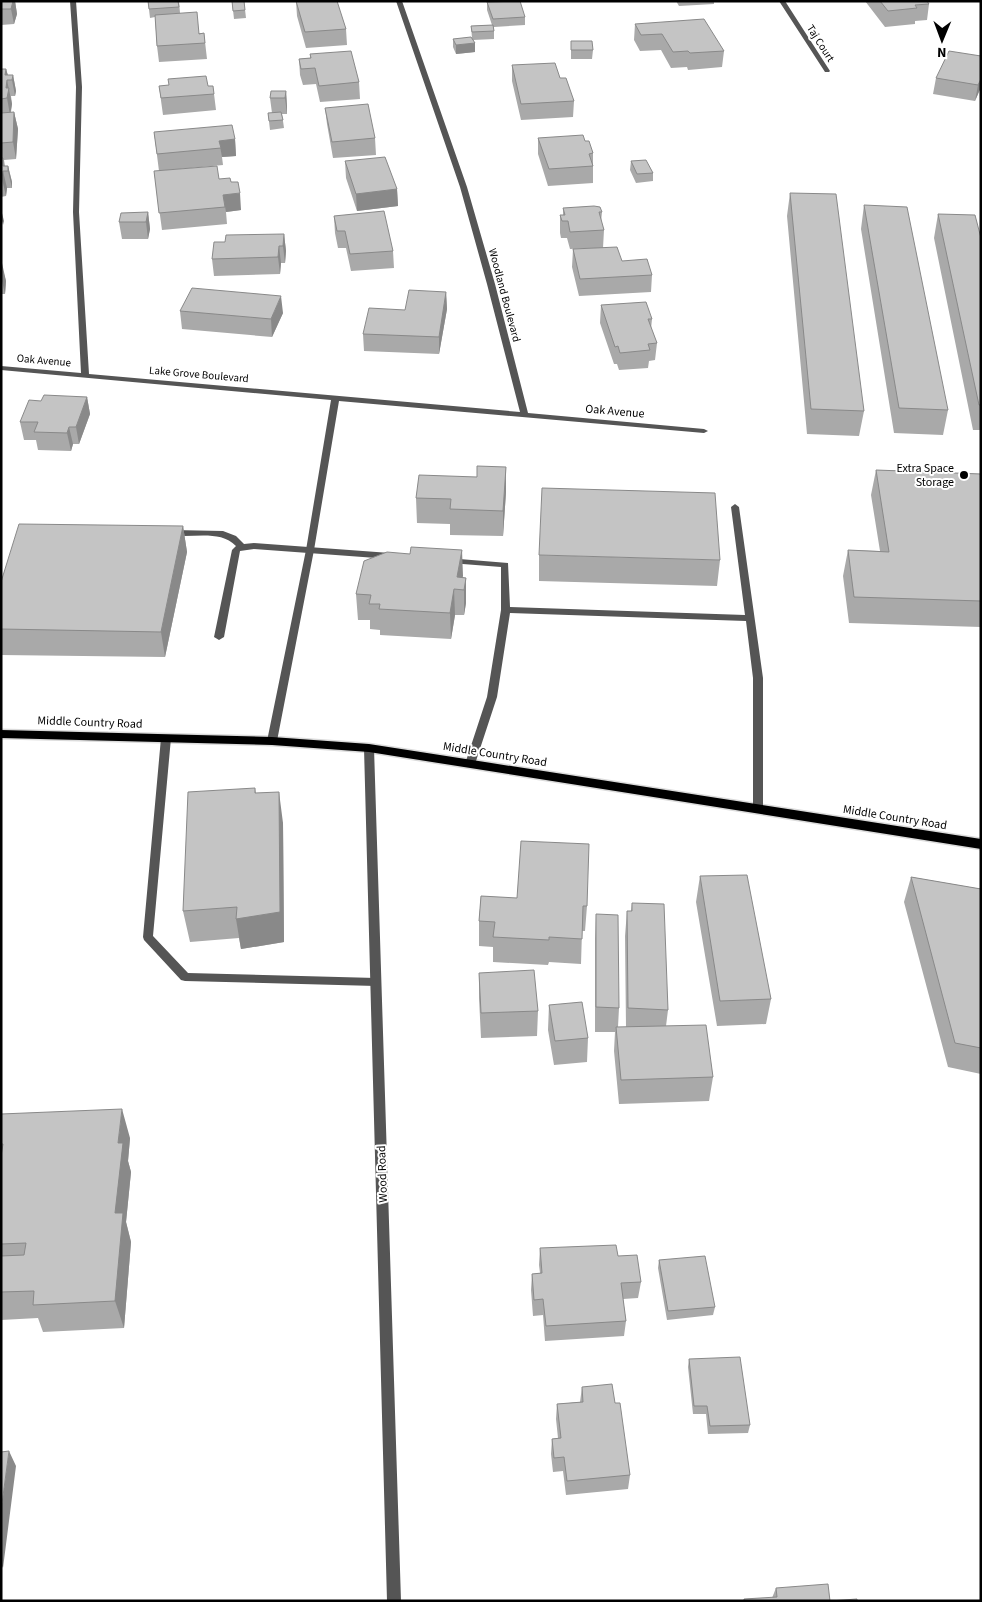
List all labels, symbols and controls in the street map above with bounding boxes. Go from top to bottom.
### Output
north arrow [917,15,967,65]
street label: Taj Court [803,22,838,65]
text: N [937,42,947,62]
street label: Woodland Boulevard [485,247,524,344]
street label: Oak Avenue [16,351,72,370]
street label: Lake Grove Boulevard [149,363,249,386]
street label: Oak Avenue [585,400,645,423]
place label: Extra Space Storage [896,460,954,491]
marker: Extra Space Storage [958,469,970,481]
street label: Middle Country Road [37,712,143,733]
street label: Middle Country Road [442,738,548,771]
street label: Middle Country Road [842,801,948,834]
street label: Wood Road [373,1145,392,1203]

